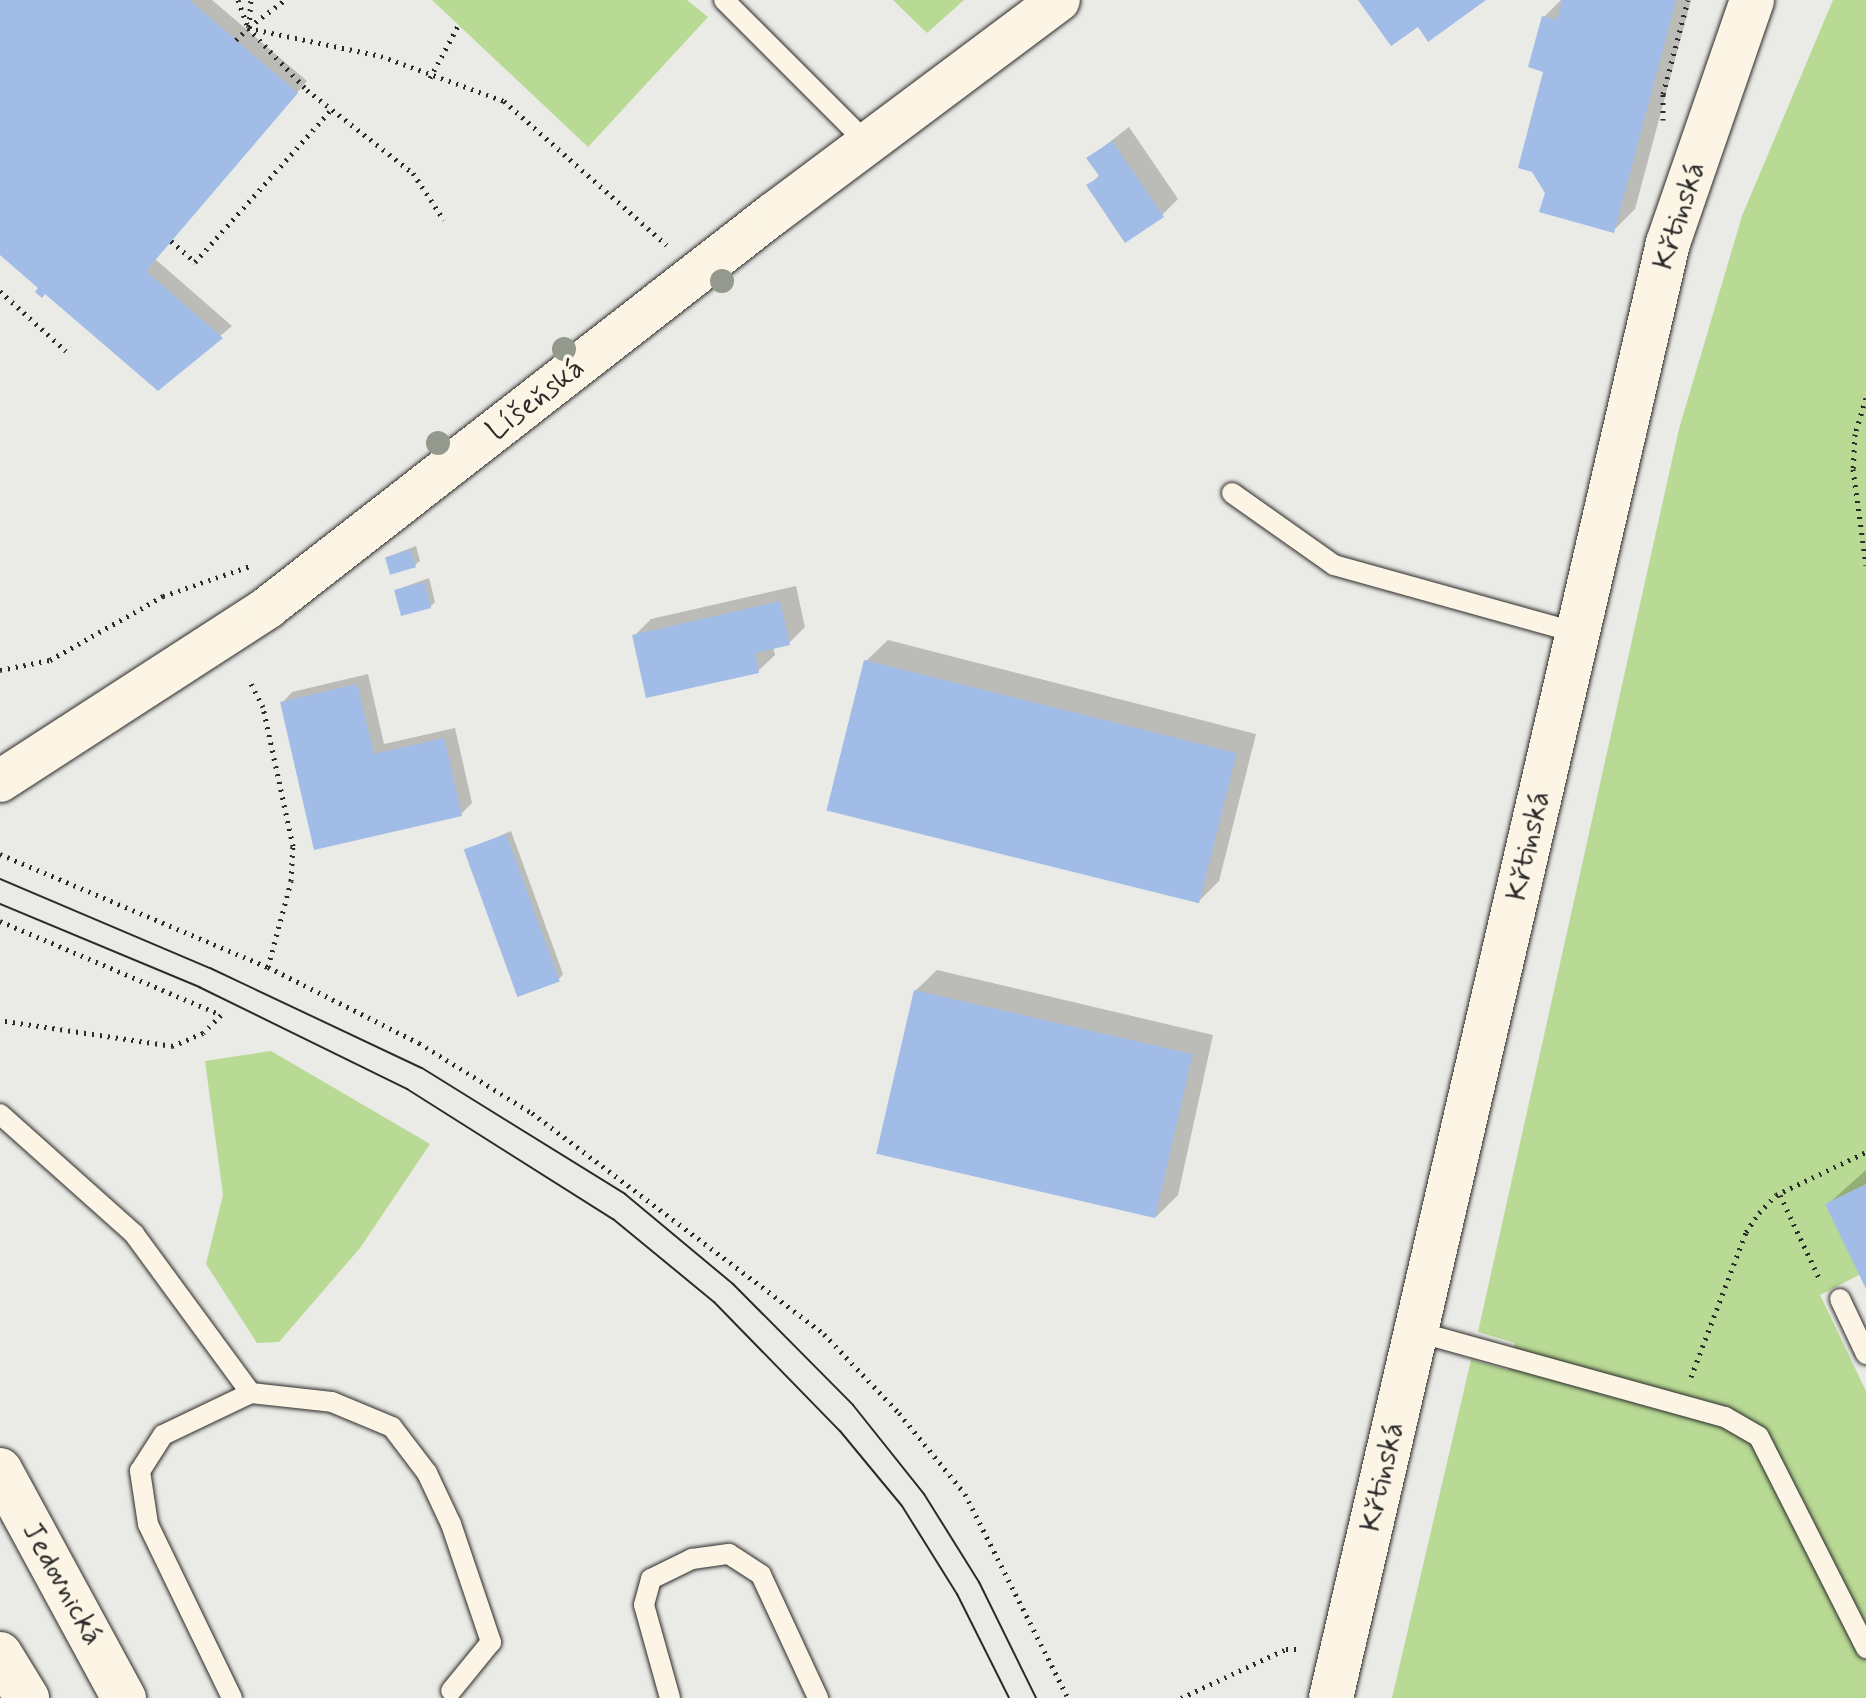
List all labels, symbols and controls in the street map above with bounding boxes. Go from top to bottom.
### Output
street label: Křtinská [1646,157,1714,275]
street label: Líšeňská [480,351,592,449]
street label: Křtinská [1499,788,1559,904]
street label: Křtinská [1353,1419,1413,1535]
street label: Jedovnická [13,1516,111,1652]

